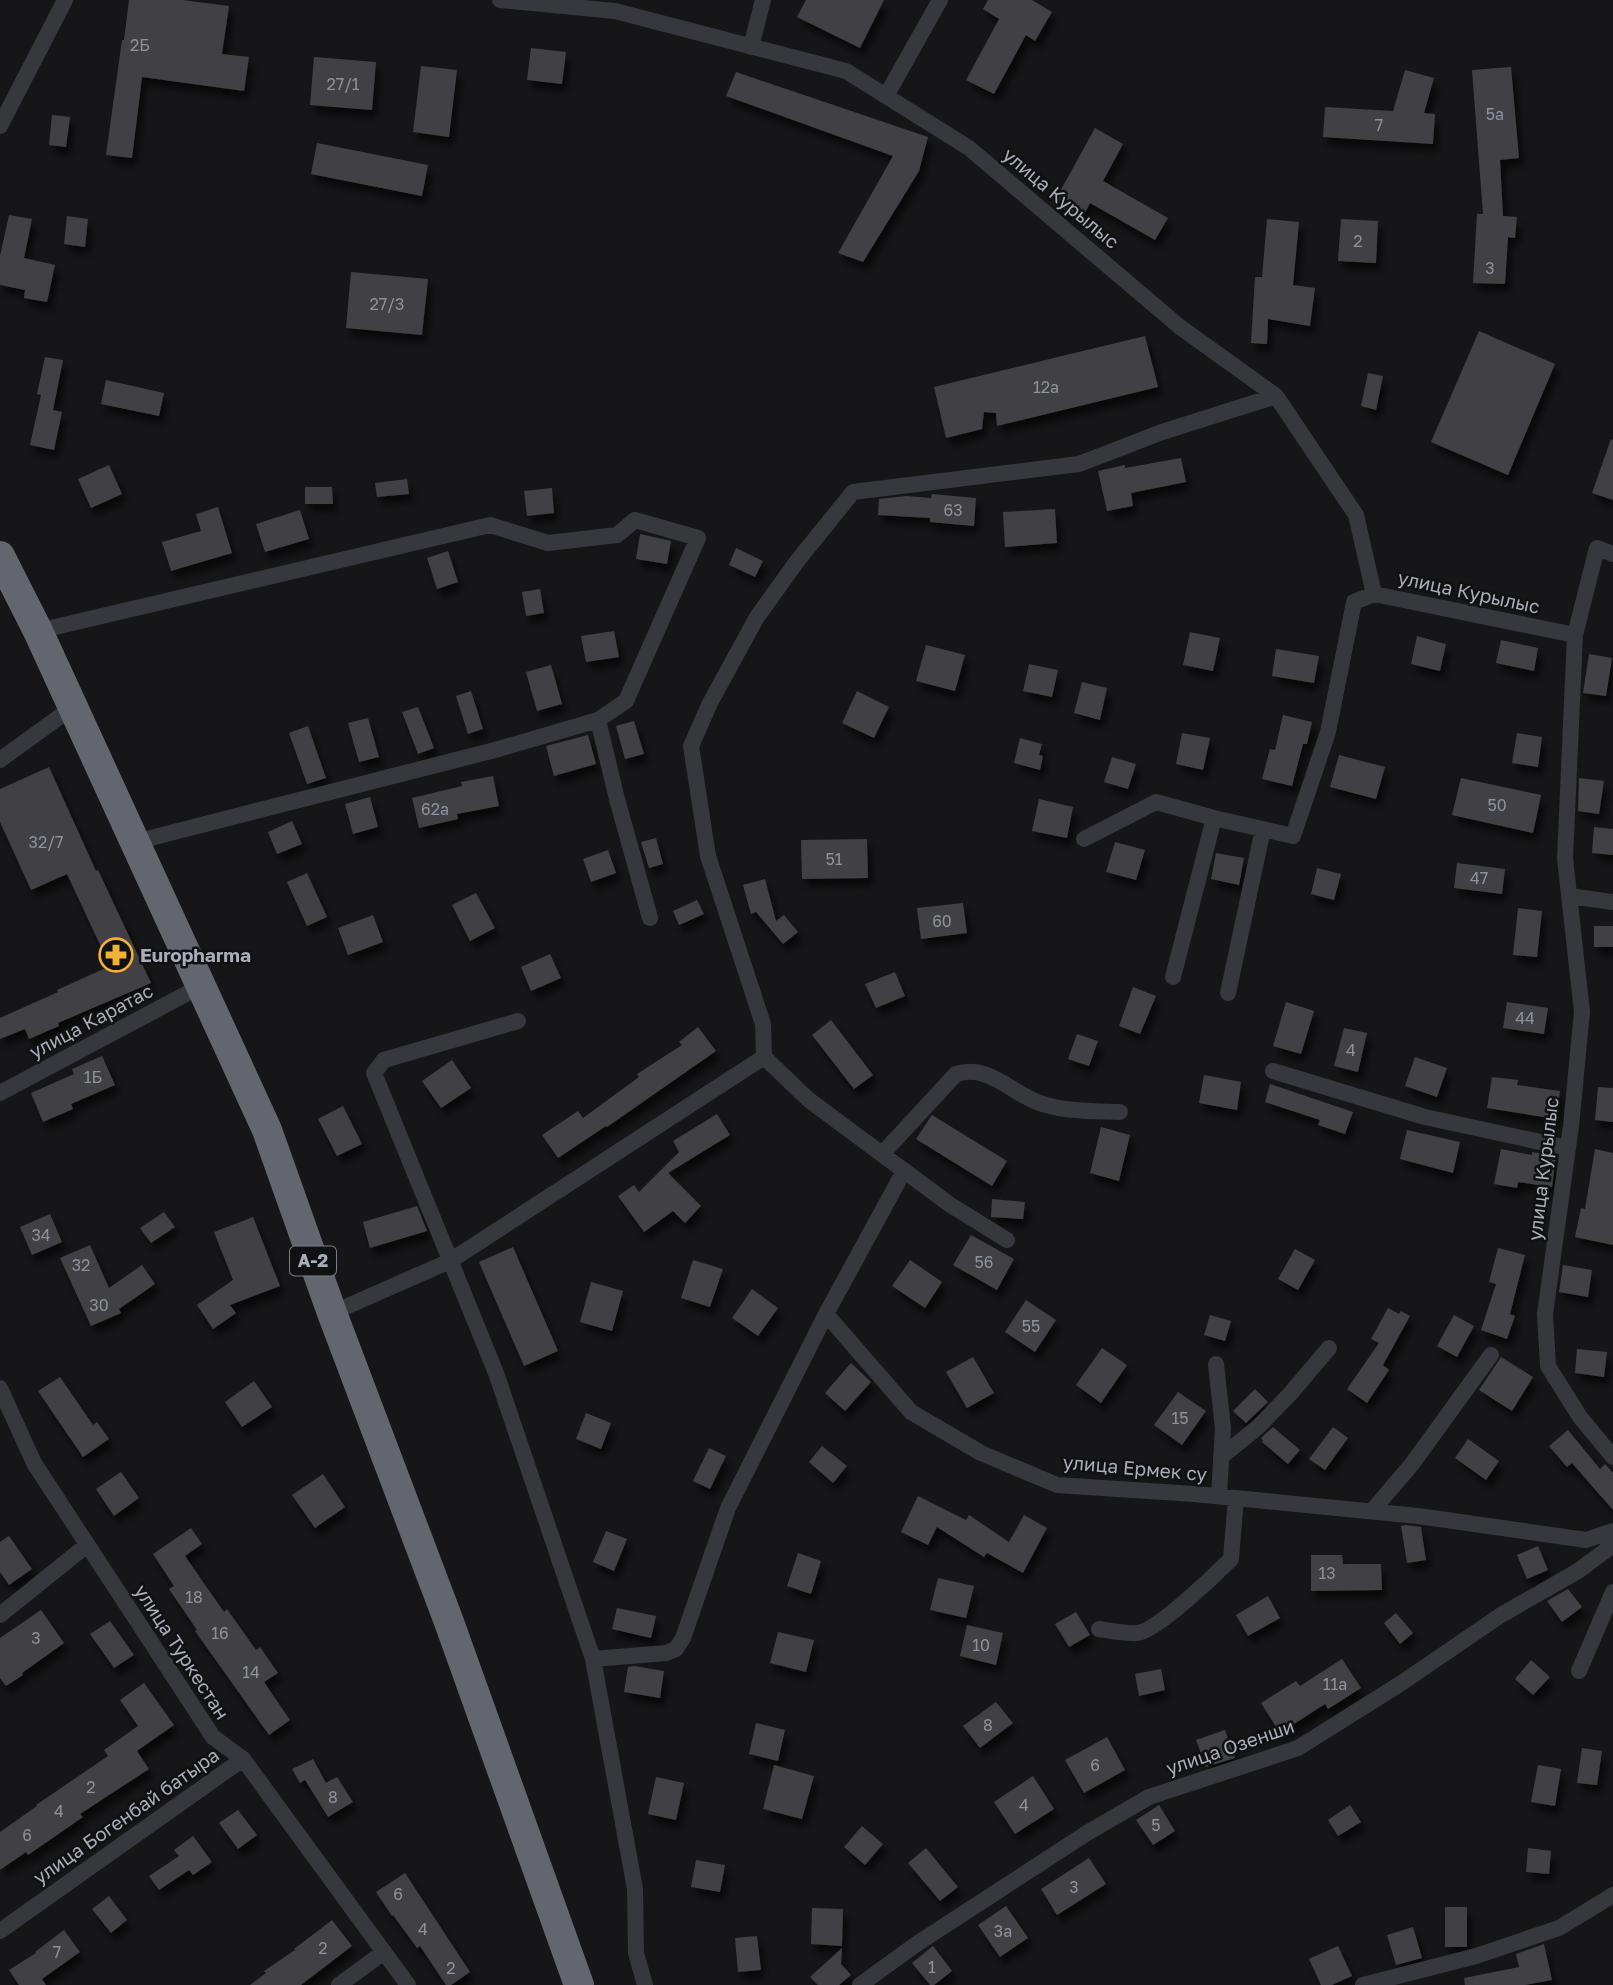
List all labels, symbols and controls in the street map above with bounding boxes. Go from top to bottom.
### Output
house number: 2Б [130,35,150,55]
house number: 27/1 [326,74,360,94]
house number: 5а [1486,104,1504,124]
house number: 7 [1375,115,1383,135]
street label: улица Курылыс [999,142,1124,253]
house number: 2 [1353,231,1363,251]
house number: 3 [1485,258,1495,278]
house number: 27/3 [370,294,404,314]
house number: 12а [1033,377,1059,397]
house number: 63 [943,500,963,520]
street label: улица Курылыс [1396,565,1542,618]
house number: 50 [1487,795,1507,815]
house number: 62а [421,799,449,819]
house number: 32/7 [29,832,63,852]
house number: 51 [825,849,843,869]
house number: 47 [1470,868,1488,888]
house number: 60 [932,911,952,931]
pharmacy icon: Europharma [97,936,135,974]
place label: Europharma [140,943,251,966]
street label: улица Каратас [25,978,156,1063]
house number: 44 [1515,1008,1535,1028]
house number: 4 [1346,1040,1356,1060]
house number: 1Б [84,1067,102,1087]
street label: улица Курылыс [1522,1096,1563,1242]
house number: 34 [31,1225,51,1245]
road number: A-2 [290,1246,336,1276]
house number: 56 [975,1252,993,1272]
house number: 32 [72,1255,90,1275]
house number: 30 [89,1295,109,1315]
house number: 55 [1022,1316,1040,1336]
house number: 15 [1171,1408,1189,1428]
street label: улица Ермек су [1062,1450,1208,1485]
house number: 13 [1318,1563,1336,1583]
street label: улица Туркестан [130,1580,235,1723]
house number: 18 [185,1587,203,1607]
house number: 16 [211,1623,229,1643]
house number: 3 [31,1628,41,1648]
house number: 10 [972,1635,990,1655]
house number: 14 [242,1662,260,1682]
house number: 11а [1323,1674,1347,1694]
street label: улица Озенши [1163,1714,1297,1779]
house number: 8 [983,1715,993,1735]
street label: улица Богенбай батыра [28,1743,223,1889]
house number: 6 [1090,1755,1100,1775]
house number: 2 [86,1777,96,1797]
house number: 8 [328,1787,338,1807]
house number: 4 [1019,1795,1029,1815]
house number: 4 [54,1801,64,1821]
house number: 5 [1151,1815,1161,1835]
house number: 6 [22,1825,32,1845]
house number: 3 [1069,1877,1079,1897]
house number: 6 [393,1884,403,1904]
house number: 4 [418,1919,428,1939]
house number: 3а [994,1921,1012,1941]
house number: 2 [318,1938,328,1958]
house number: 7 [53,1942,61,1962]
house number: 1 [928,1957,936,1977]
house number: 2 [446,1958,456,1978]

